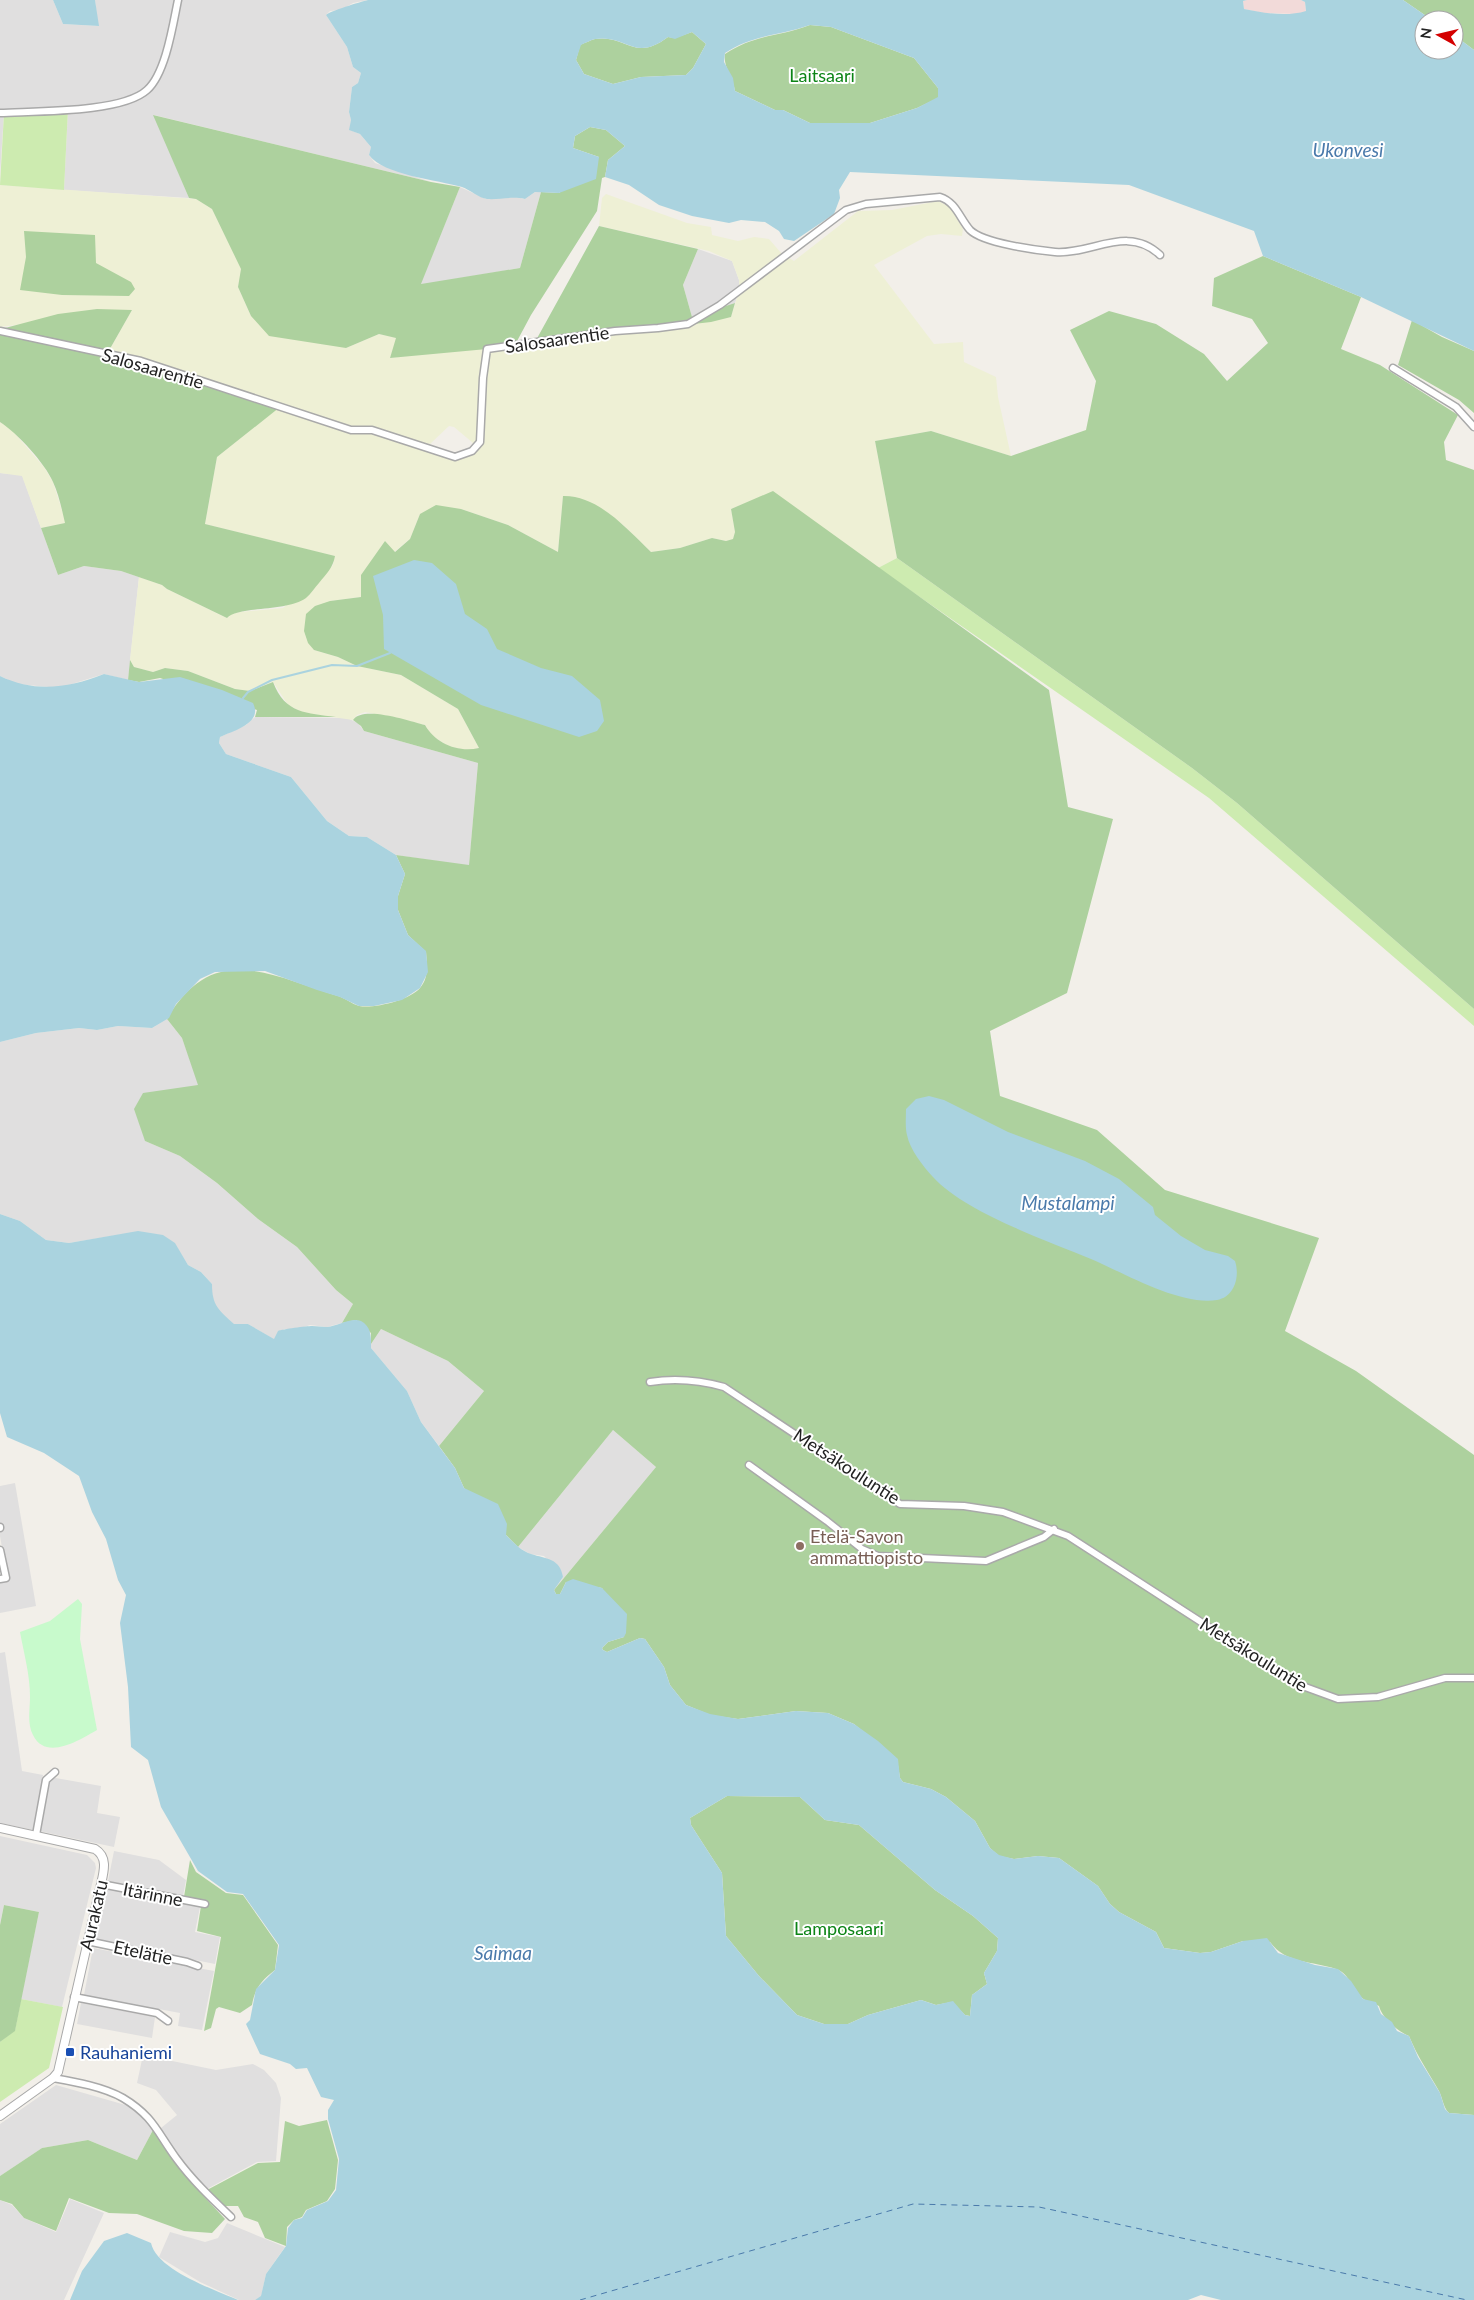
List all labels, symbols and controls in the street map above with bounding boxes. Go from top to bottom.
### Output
north arrow [1414,10,1464,60]
text: N [1416,27,1435,40]
park label: Laitsaari [789,64,855,86]
water label: Ukonvesi [1313,138,1384,161]
street label: Salosaarentie [504,321,610,357]
street label: Salosaarentie [100,343,206,393]
water label: Mustalampi [1021,1191,1115,1214]
street label: Metsäkouluntie [790,1423,904,1509]
place label: Etelä-Savon ammattiopisto [810,1525,923,1568]
marker: Etelä-Savon ammattiopisto [794,1540,806,1552]
street label: Metsäkouluntie [1196,1612,1312,1696]
street label: Itärinne [121,1877,185,1911]
street label: Aurakatu [74,1878,112,1952]
park label: Lamposaari [794,1917,884,1939]
street label: Etelätie [112,1935,174,1969]
water label: Saimaa [474,1941,532,1964]
place label: Rauhaniemi [80,2041,172,2063]
marker: Rauhaniemi [64,2046,76,2058]

